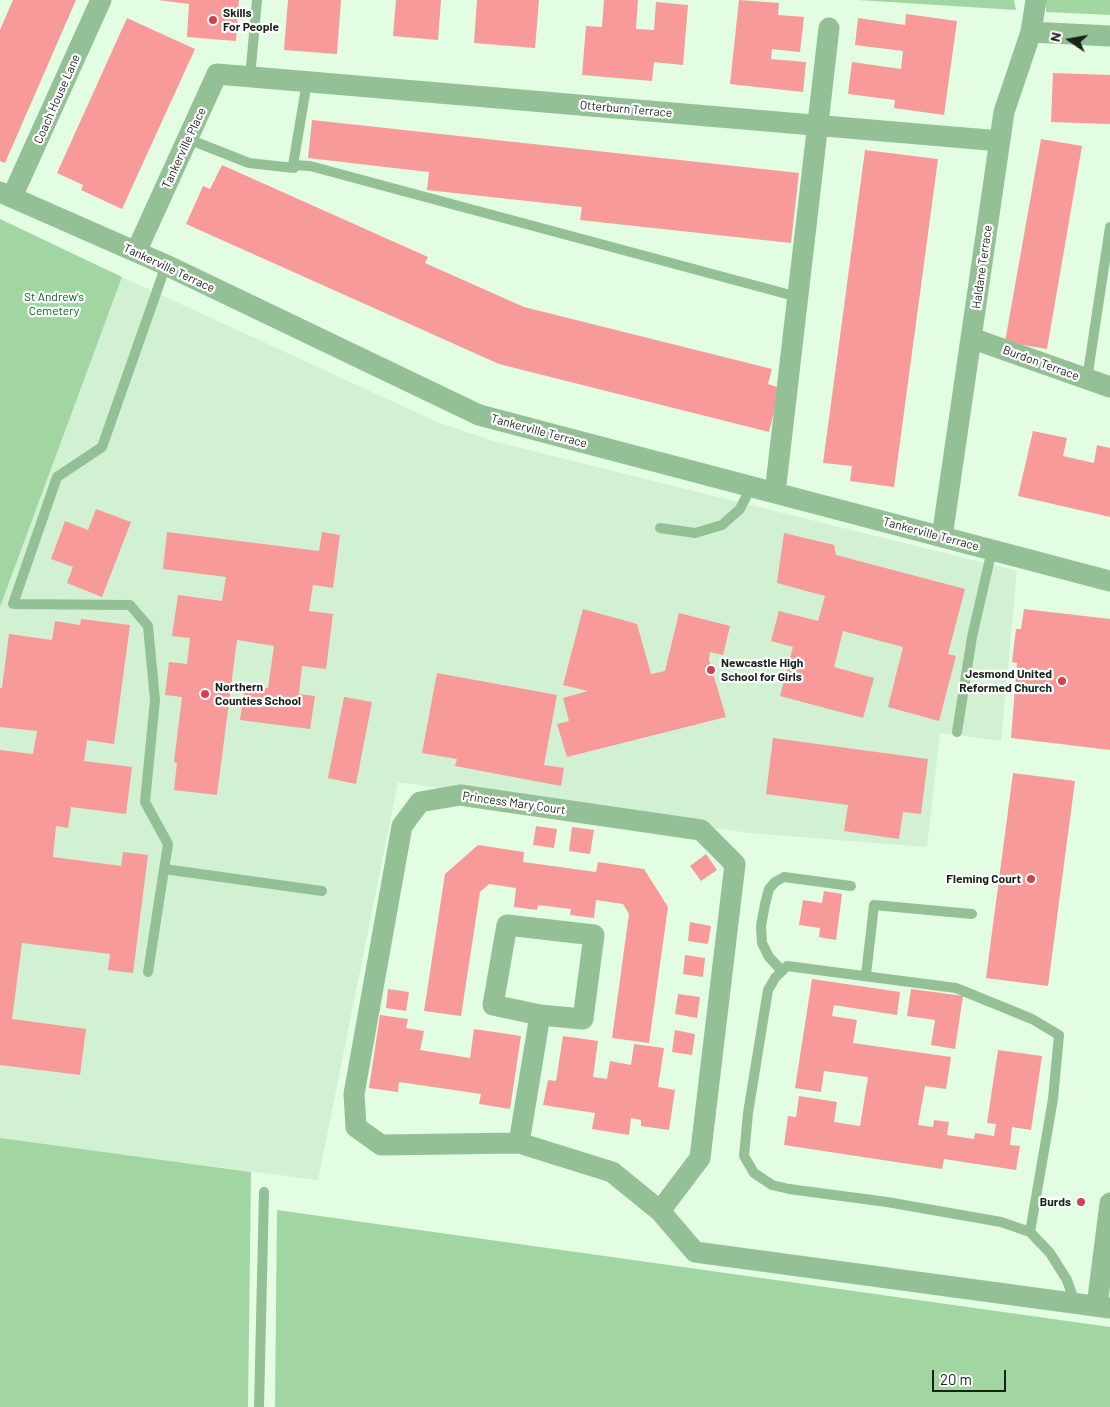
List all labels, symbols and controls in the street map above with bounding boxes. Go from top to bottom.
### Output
place label: Skills For People [223,6,279,34]
marker: Skills For People [207,14,219,26]
north arrow [1045,15,1095,65]
text: N [1046,30,1064,43]
street label: Coach House Lane [31,52,83,146]
street label: Otterburn Terrace [579,98,673,120]
street label: Tankerville Place [159,105,209,191]
street label: Haldane Terrace [969,224,995,310]
street label: Tankerville Terrace [121,241,217,295]
park label: St Andrew's Cemetery [24,290,84,318]
street label: Burdon Terrace [1001,343,1081,383]
street label: Tankerville Terrace [489,411,589,451]
street label: Tankerville Terrace [881,514,981,554]
place label: Newcastle High School for Girls [721,656,803,684]
marker: Newcastle High School for Girls [705,664,717,676]
place label: Jesmond United Reformed Church [959,667,1052,695]
marker: Jesmond United Reformed Church [1056,675,1068,687]
place label: Northern Counties School [215,680,301,708]
marker: Northern Counties School [199,688,211,700]
street label: Princess Mary Court [462,789,566,817]
place label: Fleming Court [946,872,1021,886]
marker: Fleming Court [1025,873,1037,885]
place label: Burds [1040,1195,1071,1209]
marker: Burds [1075,1196,1087,1208]
scale bar [935,1360,1009,1392]
text: 20 m [940,1370,972,1388]

